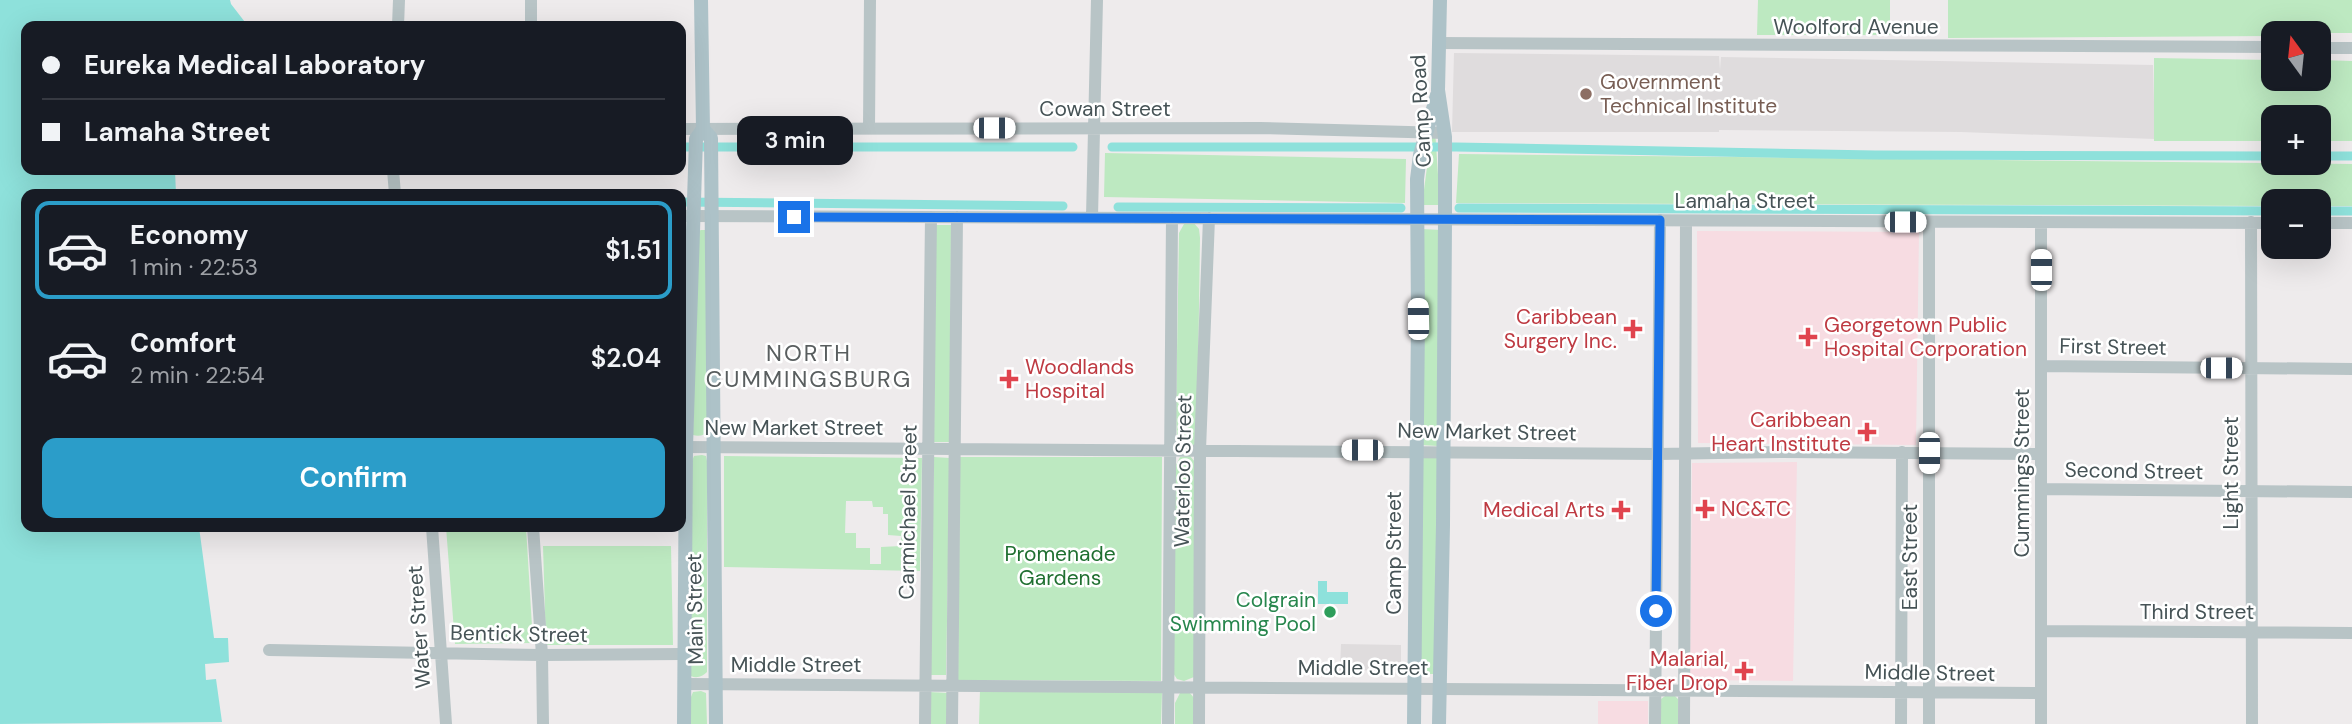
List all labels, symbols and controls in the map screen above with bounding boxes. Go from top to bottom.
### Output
street label: Woolford Avenue [1773,13,1939,41]
north arrow [2261,21,2331,91]
map controls [2261,21,2331,259]
text: Eureka Medical Laboratory [84,48,426,82]
street label: Camp Road [1404,54,1438,168]
place label: Government Technical Institute [1600,68,1777,120]
marker: Government Technical Institute [1578,86,1594,102]
street label: Cowan Street [1039,95,1171,123]
button: + [2261,105,2331,175]
text: Lamaha Street [84,115,271,149]
callout: 3 min [736,116,852,164]
car [974,118,1016,139]
text: 3 min [765,125,825,155]
street label: Lamaha Street [1674,187,1816,215]
button: − [2261,189,2331,259]
route end [778,201,810,233]
car [1885,212,1927,233]
text: Economy [130,218,248,252]
icon: car [46,219,109,282]
text: $1.51 [605,233,661,267]
car [2031,249,2052,291]
text: 1 min · 22:53 [130,252,258,282]
car [1408,298,1429,340]
place label: Caribbean Surgery Inc. [1504,303,1617,355]
place label: Georgetown Public Hospital Corporation [1824,311,2027,363]
marker: Caribbean Surgery Inc. [1623,319,1643,339]
text: Comfort [130,326,236,360]
icon: car [46,327,109,390]
marker: Georgetown Public Hospital Corporation [1798,327,1818,347]
street label: First Street [2059,332,2167,362]
district label: NORTH CUMMINGSBURG [706,338,912,394]
text: $2.04 [591,341,661,375]
place label: Woodlands Hospital [1025,353,1134,405]
car [2201,358,2243,379]
text: 2 min · 22:54 [130,360,265,390]
marker: Woodlands Hospital [999,369,1019,389]
street label: Cummings Street [2008,389,2036,557]
street label: Waterloo Street [1168,394,1198,548]
place label: Caribbean Heart Institute [1711,406,1851,458]
street label: New Market Street [704,414,884,442]
street label: New Market Street [1397,416,1577,448]
street label: Light Street [2217,416,2245,530]
marker: Caribbean Heart Institute [1857,422,1877,442]
street label: Carmichael Street [892,424,924,600]
car [1919,432,1940,474]
button: Confirm [42,438,665,518]
car [1342,440,1384,461]
street label: Second Street [2064,456,2204,486]
street label: Camp Street [1380,491,1408,615]
place label: NC&TC [1721,495,1791,523]
place label: Medical Arts [1483,496,1605,524]
marker: NC&TC [1695,499,1715,519]
marker: Medical Arts [1611,500,1631,520]
street label: East Street [1896,504,1924,610]
park label: Promenade Gardens [1004,540,1116,592]
street label: Main Street [680,553,710,665]
street label: Water Street [401,565,437,689]
place label: Colgrain Swimming Pool [1170,586,1316,638]
route start [1640,595,1672,627]
street label: Third Street [2140,598,2254,626]
marker: Colgrain Swimming Pool [1322,604,1338,620]
street label: Bentick Street [450,619,588,649]
place label: Malarial, Fiber Drop [1626,645,1728,697]
street label: Middle Street [731,651,861,679]
street label: Middle Street [1298,654,1428,682]
street label: Middle Street [1864,658,1996,688]
marker: Malarial, Fiber Drop [1734,661,1754,681]

